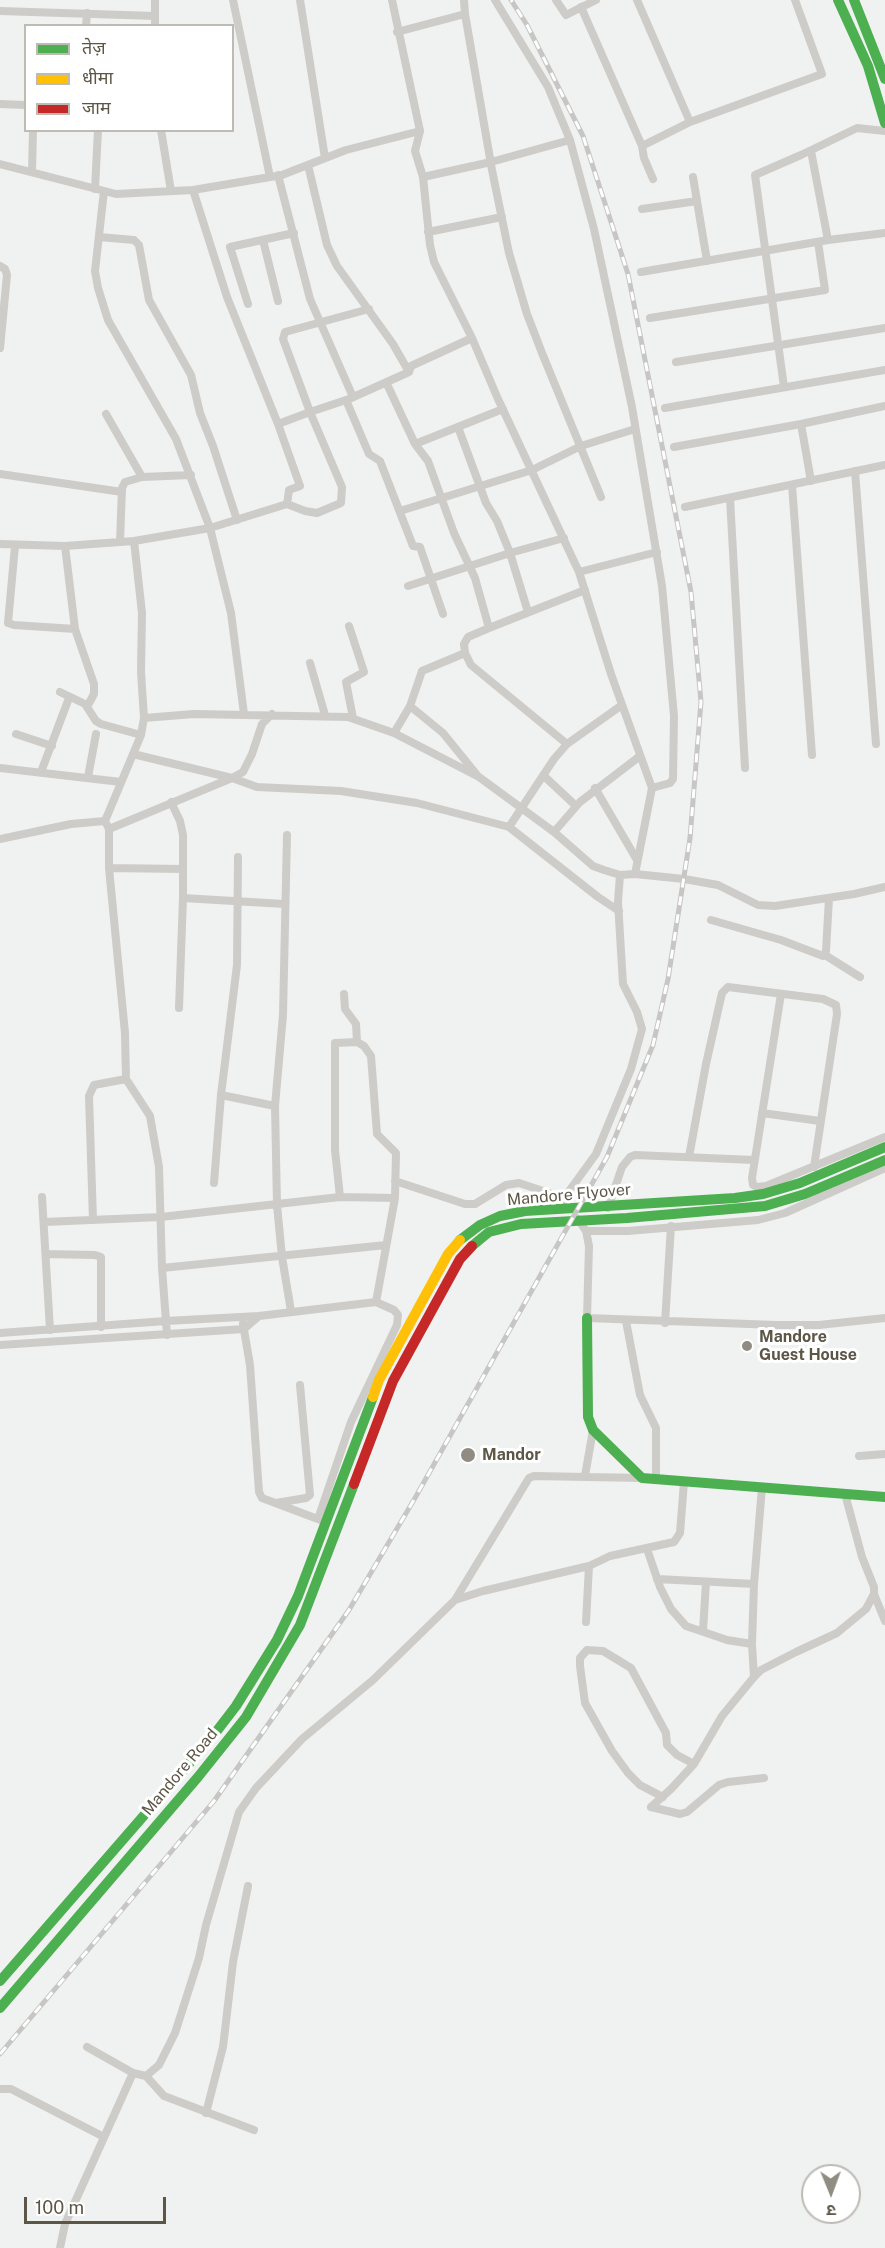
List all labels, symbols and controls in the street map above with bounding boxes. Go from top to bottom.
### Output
legend [24,24,234,132]
text: तेज़ [82,37,106,58]
text: धीमा [82,67,113,88]
text: जाम [82,97,111,118]
street label: Mandore Flyover [506,1180,632,1210]
place label: Mandore Guest House [759,1327,857,1365]
marker: Mandore Guest House [740,1339,754,1353]
place label: Mandor [482,1445,541,1465]
marker: Mandor [459,1446,477,1464]
street label: Mandore Road [138,1725,222,1819]
north arrow [801,2164,861,2224]
scale bar [27,2185,170,2223]
text: 100 m [35,2197,84,2218]
text: उ [826,2201,836,2220]

